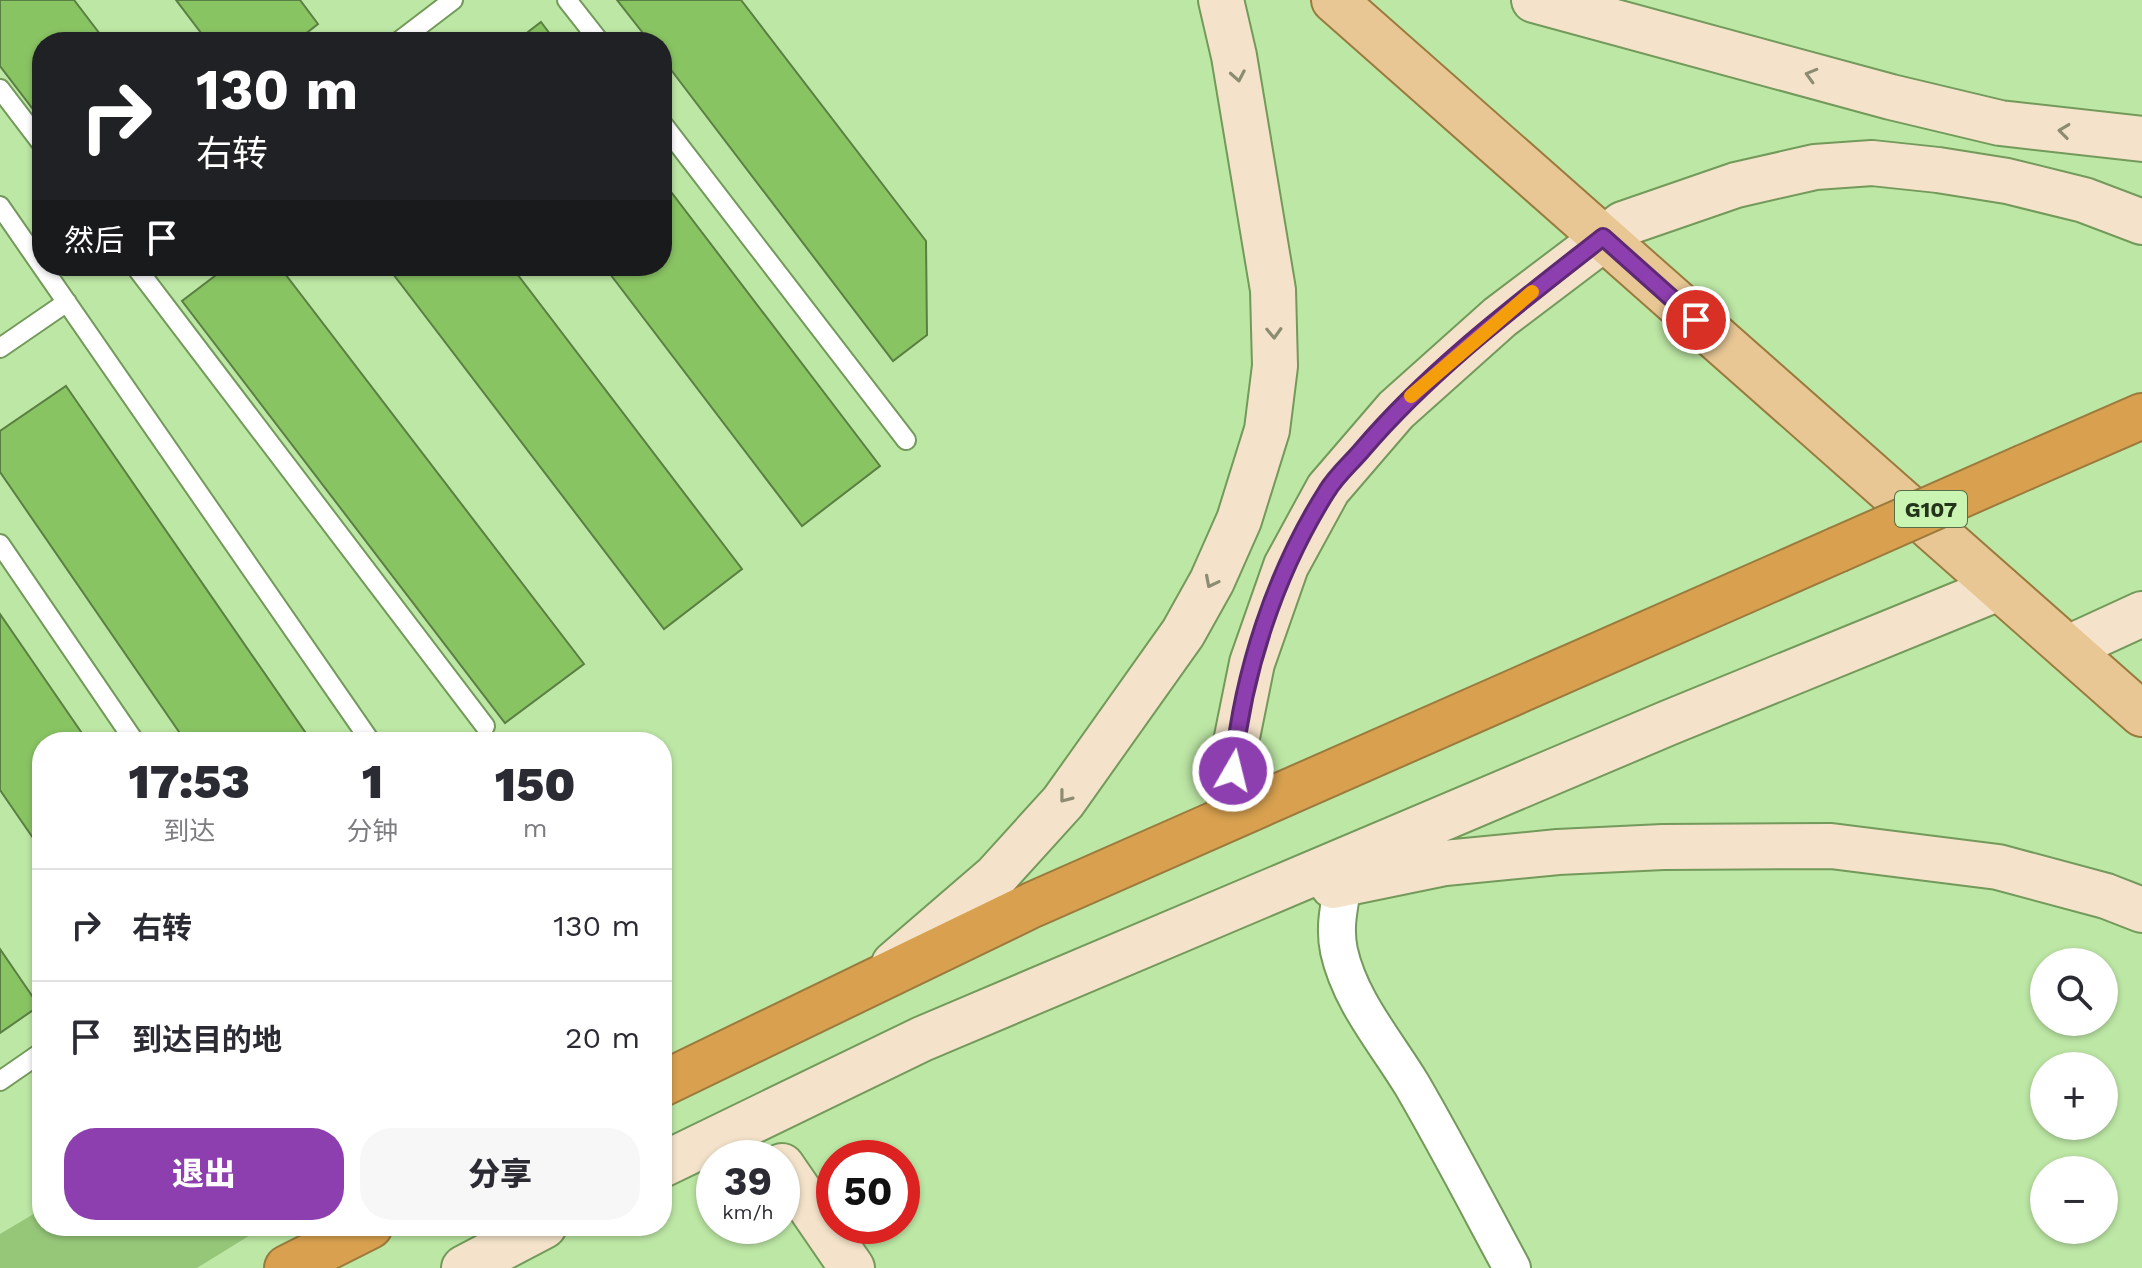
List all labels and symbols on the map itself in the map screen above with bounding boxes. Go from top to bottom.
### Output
one-way arrow [1805,68,1819,84]
one-way arrow [1228,69,1245,83]
one-way arrow [2058,123,2071,140]
pin [1662,286,1730,354]
one-way arrow [1266,327,1283,340]
road number: G107 [1895,491,1967,527]
one-way arrow [1205,574,1220,589]
position arrow [1191,729,1275,813]
one-way arrow [1061,788,1075,803]
speed limit sign: 50 [816,1140,920,1244]

